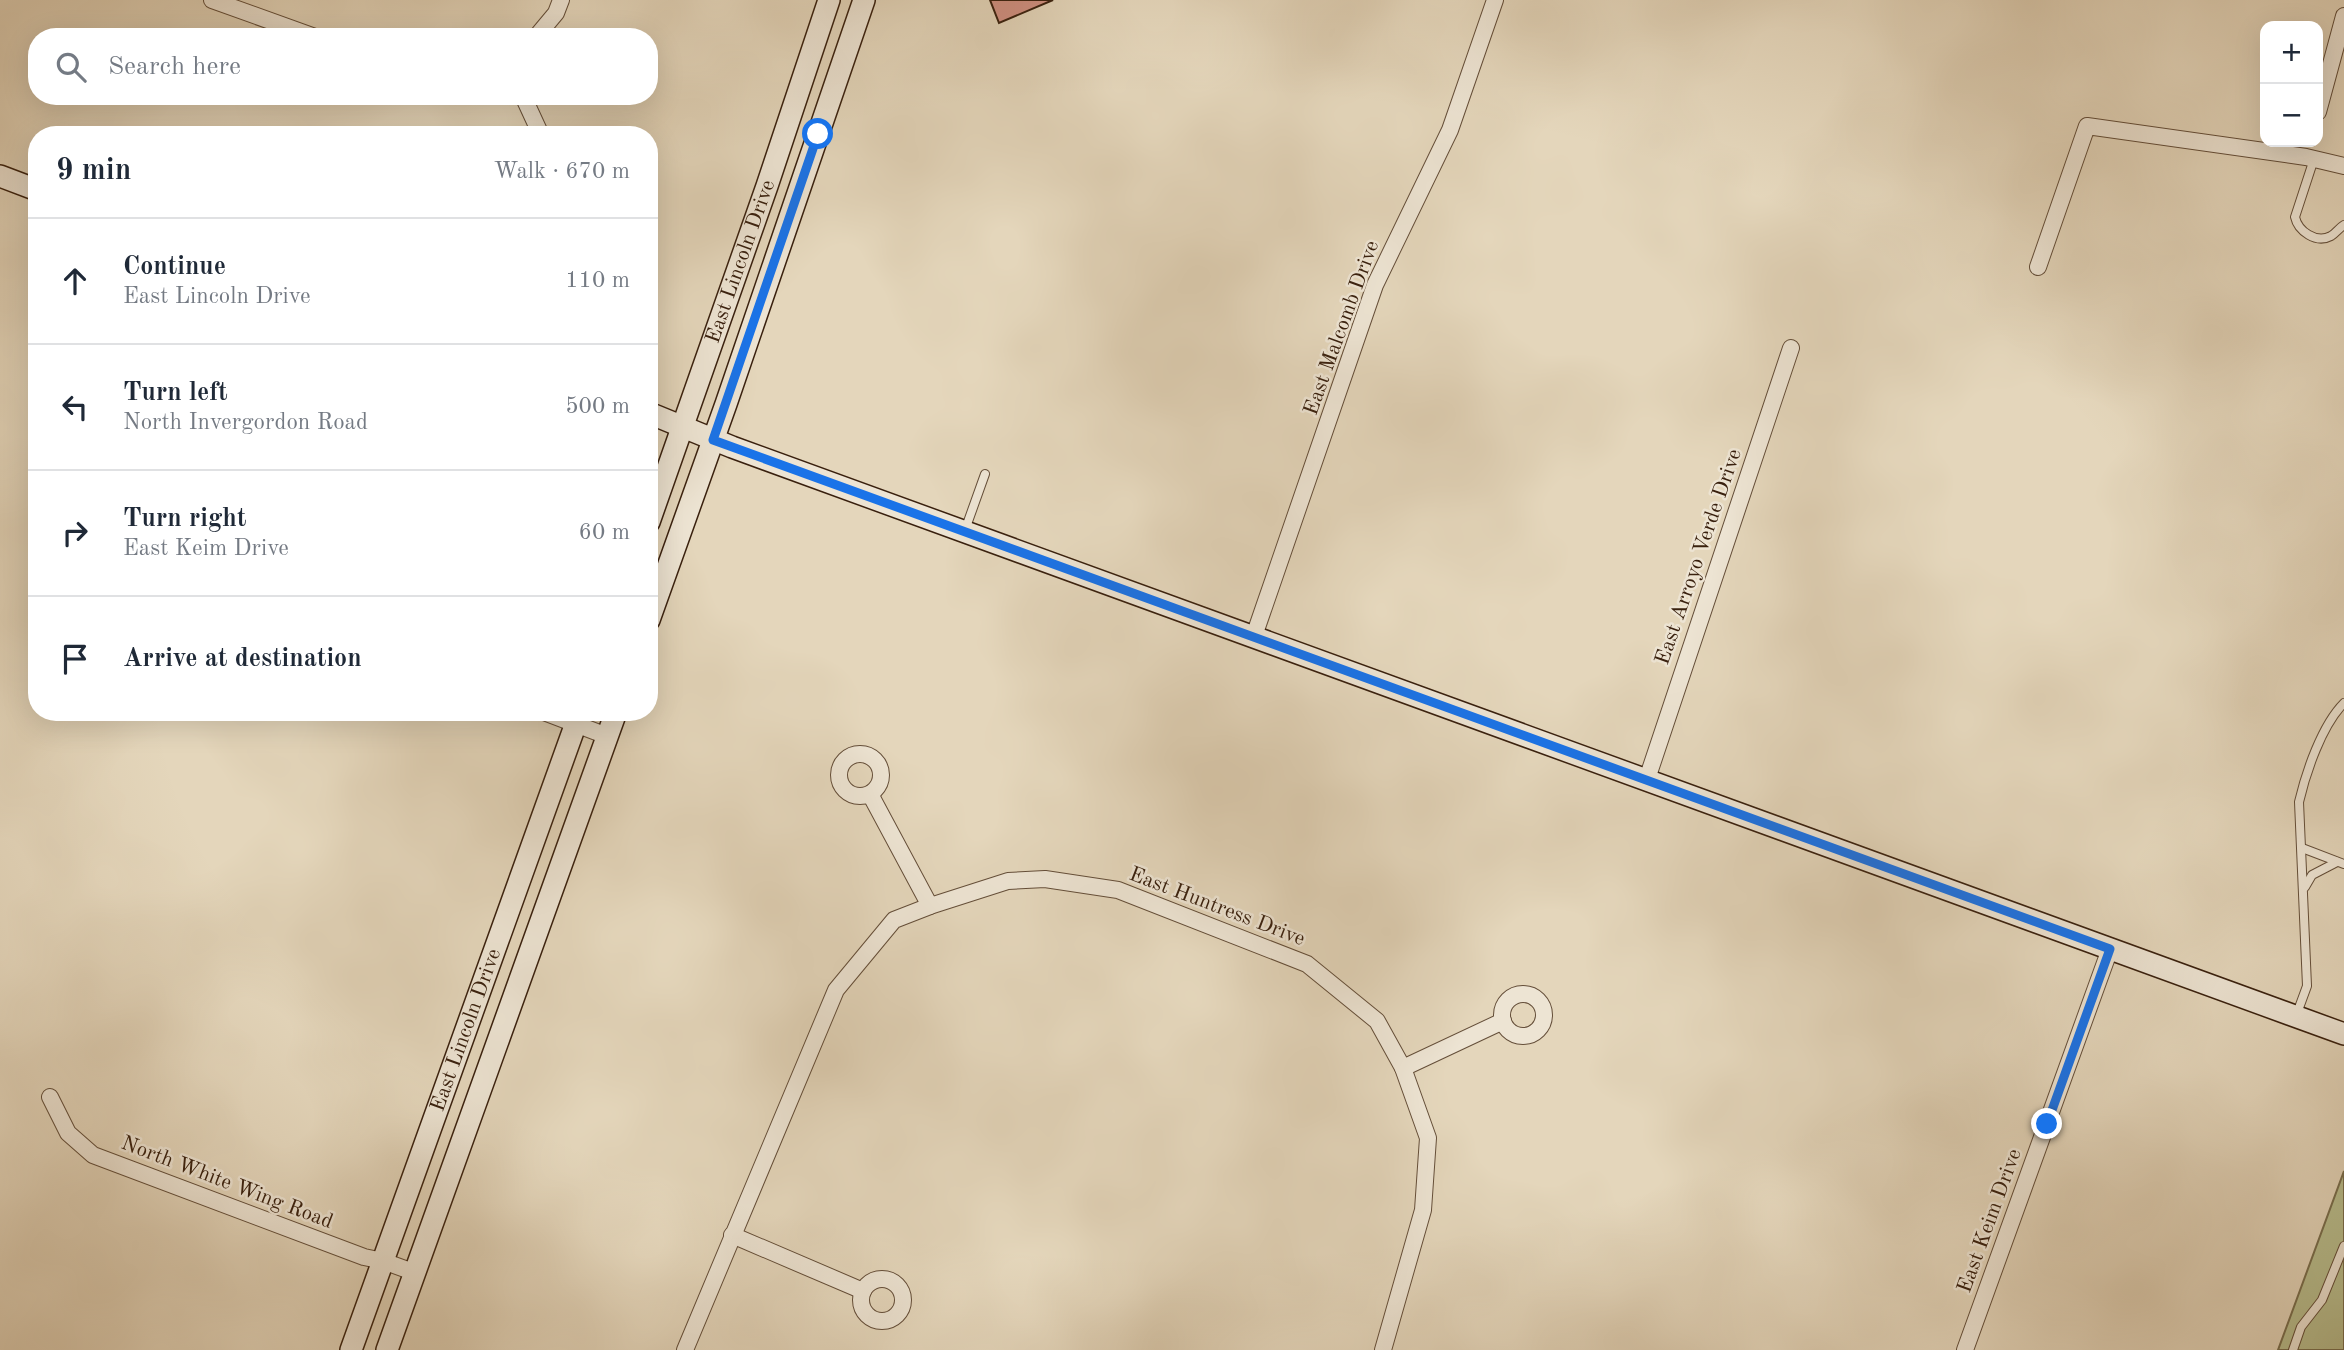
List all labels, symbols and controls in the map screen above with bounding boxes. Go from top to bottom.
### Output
map controls [2260,21,2323,147]
button: + [2260,21,2323,84]
search box [28,28,658,105]
icon: search [52,48,90,86]
text: Search here [108,54,241,80]
button: − [2260,84,2323,147]
route start [802,118,833,149]
text: 9 min [56,156,131,186]
text: Walk · 670 m [494,160,630,183]
street label: East Lincoln Drive [702,177,779,346]
street label: East Malcomb Drive [1301,238,1383,418]
text: Continue [123,254,226,280]
icon: ahead [56,262,94,300]
text: 110 m [565,269,630,292]
text: East Lincoln Drive [123,285,311,308]
text: Turn left [123,380,228,406]
icon: left [56,388,94,426]
text: 500 m [565,395,630,418]
text: North Invergordon Road [123,411,368,434]
street label: East Arroyo Verde Drive [1652,446,1746,668]
text: Turn right [123,506,246,532]
icon: right [56,514,94,552]
text: 60 m [579,521,630,544]
text: East Keim Drive [123,537,289,560]
icon: arrive [56,640,94,678]
text: Arrive at destination [123,646,362,672]
street label: East Huntress Drive [1126,864,1308,950]
street label: East Lincoln Drive [427,946,505,1114]
route end [2031,1108,2062,1139]
street label: North White Wing Road [118,1133,336,1233]
street label: East Keim Drive [1954,1146,2026,1296]

